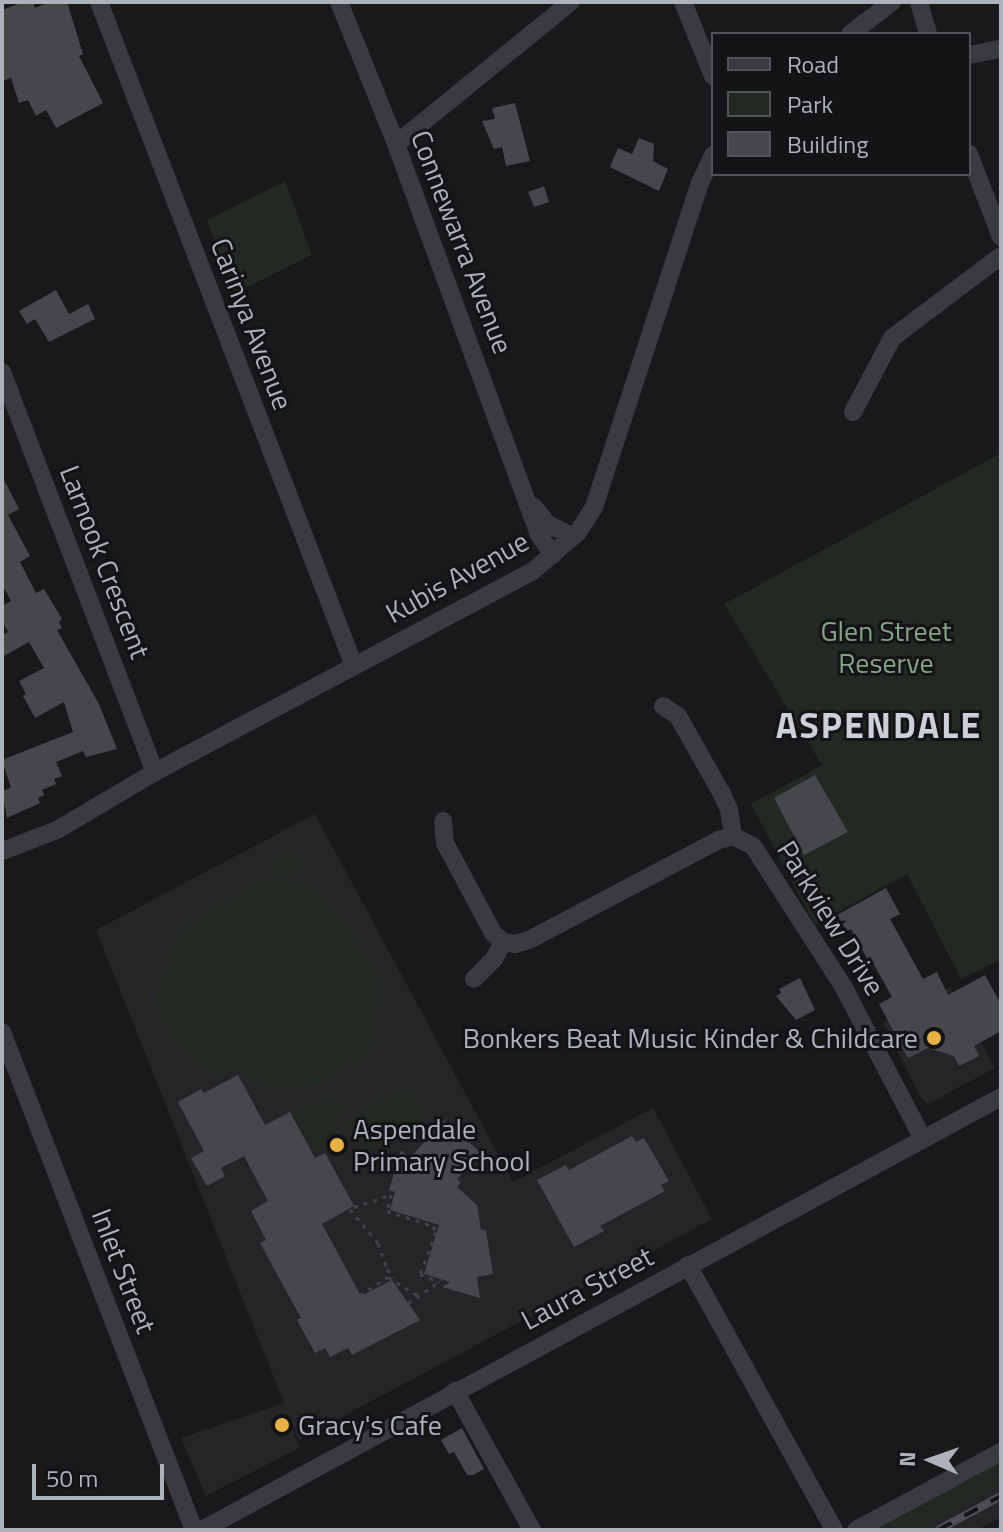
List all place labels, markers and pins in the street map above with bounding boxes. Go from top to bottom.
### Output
place label: Bonkers Beat Music Kinder & Childcare [463,1021,918,1055]
marker: Bonkers Beat Music Kinder & Childcare [925,1029,943,1047]
place label: Aspendale Primary School [353,1112,531,1178]
marker: Aspendale Primary School [328,1136,346,1154]
place label: Gracy's Cafe [298,1408,442,1442]
marker: Gracy's Cafe [273,1416,291,1434]

